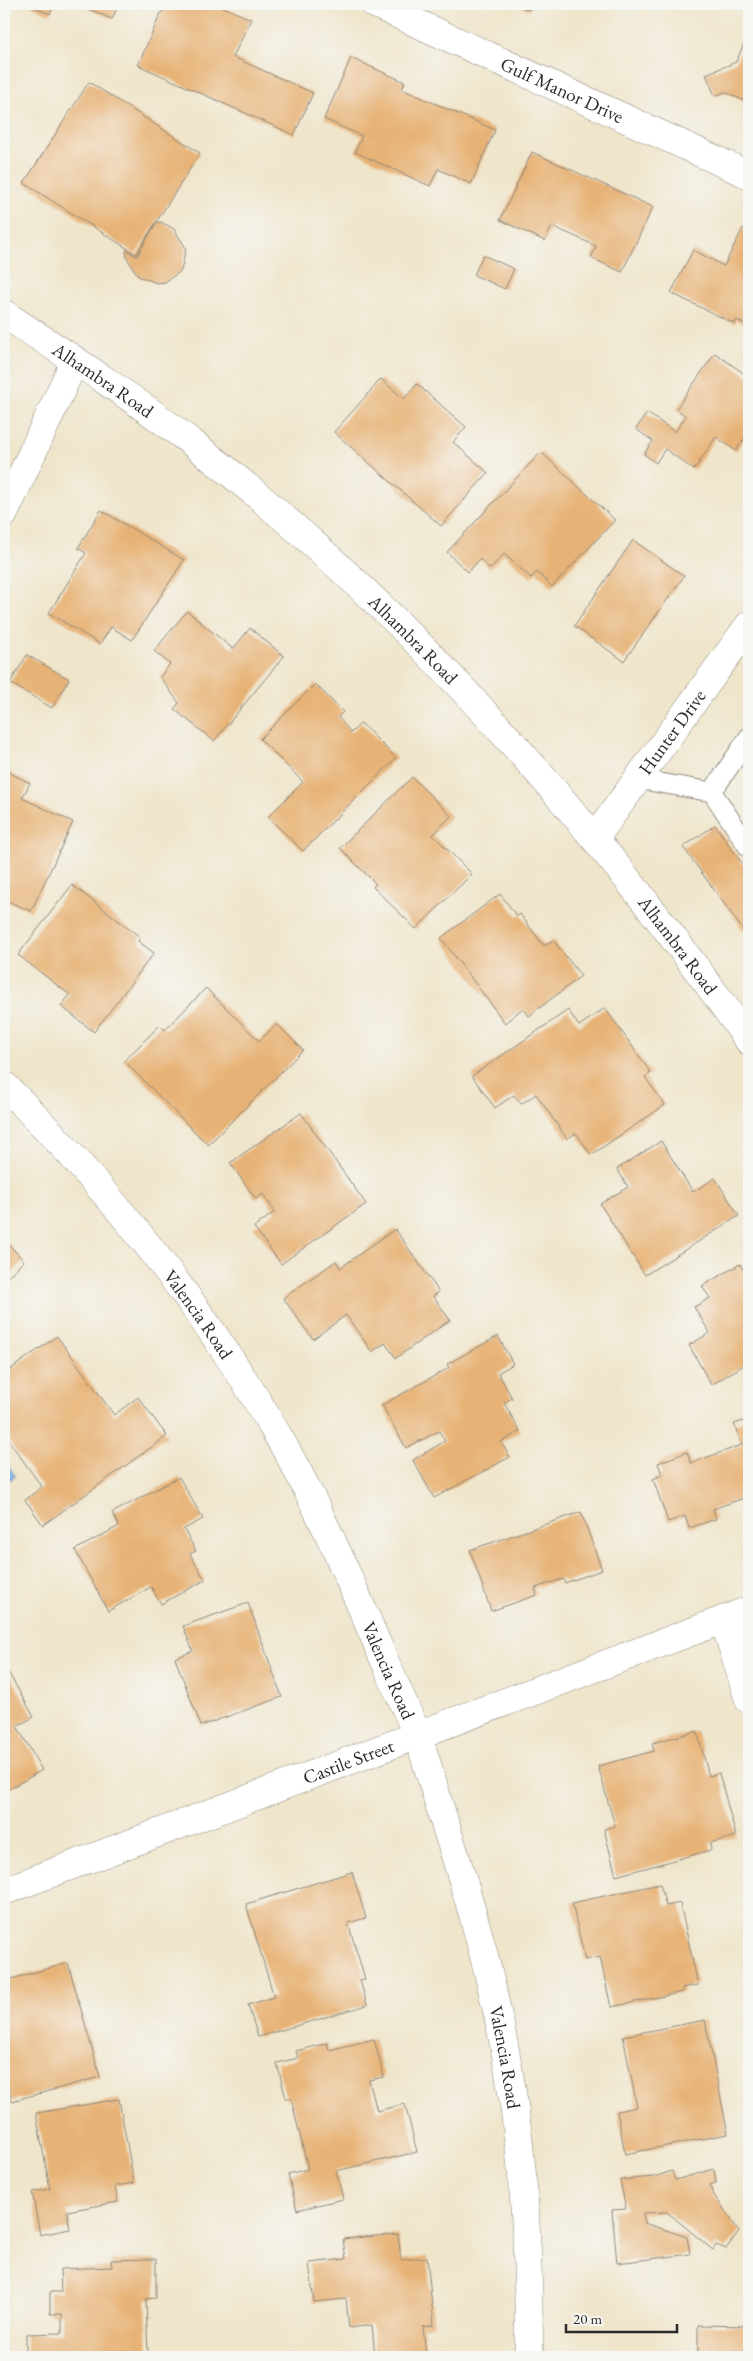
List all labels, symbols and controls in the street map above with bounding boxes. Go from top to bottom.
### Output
street label: Gulf Manor Drive [497,51,628,129]
street label: Alhambra Road [47,336,159,423]
street label: Alhambra Road [362,588,464,689]
street label: Hunter Drive [632,684,711,780]
street label: Alhambra Road [632,890,724,999]
street label: Valencia Road [158,1264,239,1364]
street label: Valencia Road [357,1618,422,1723]
street label: Castile Street [299,1733,397,1790]
street label: Valencia Road [484,2003,527,2111]
scale bar [566,2301,677,2333]
text: 20 m [573,2309,602,2328]

